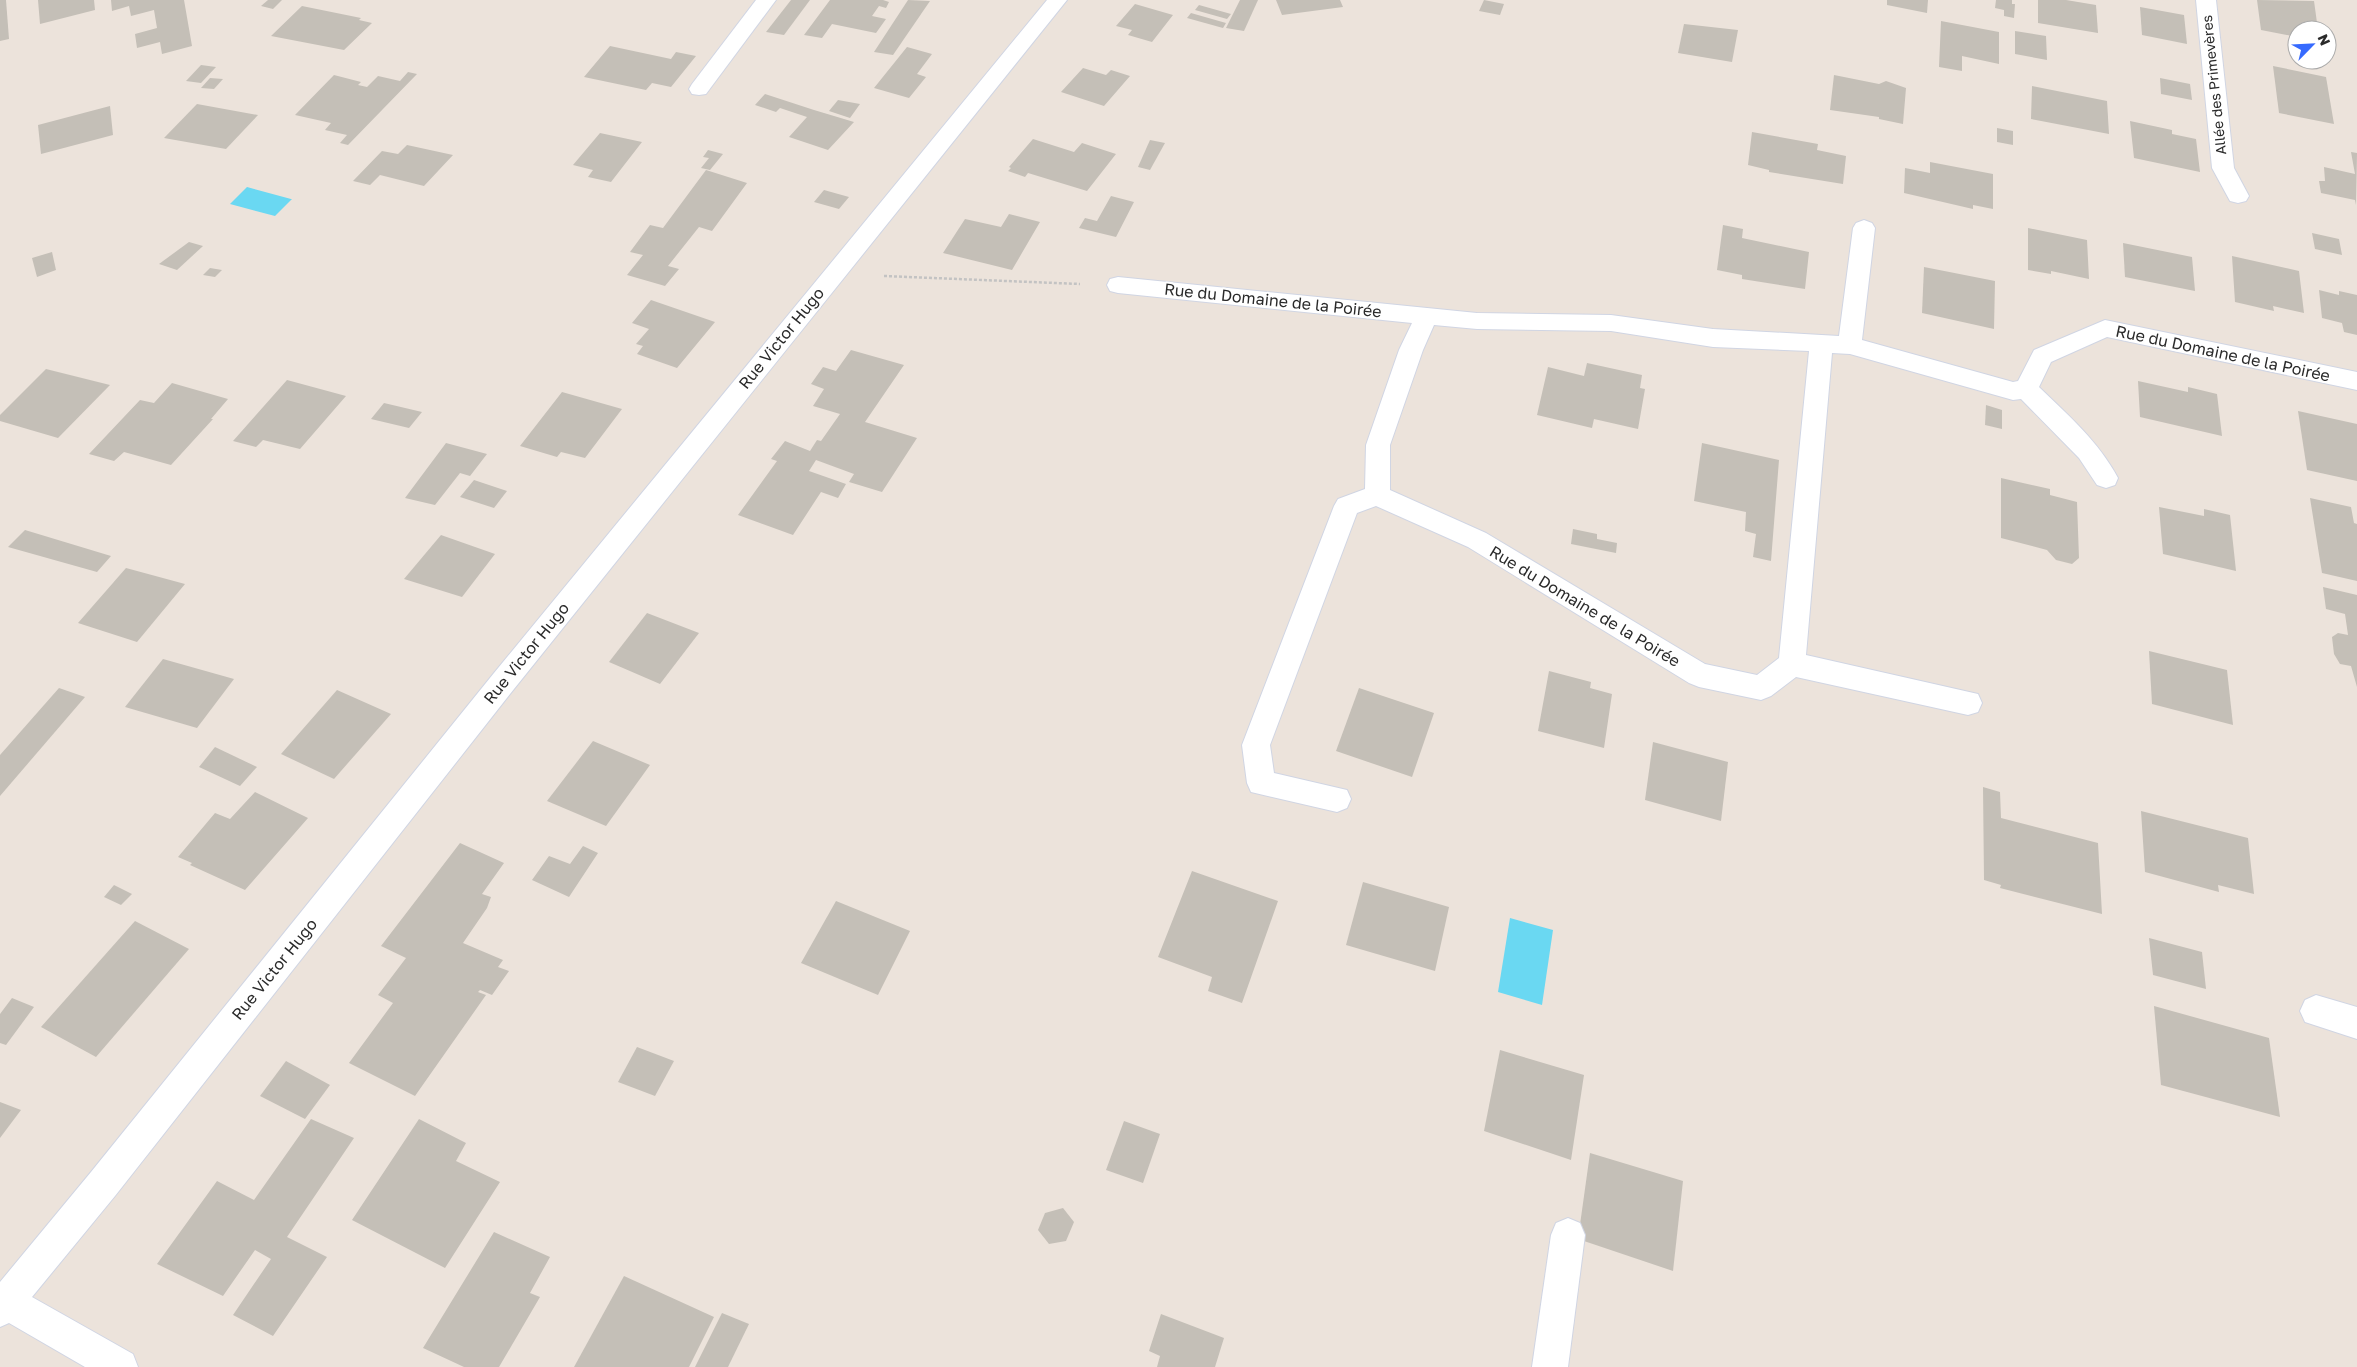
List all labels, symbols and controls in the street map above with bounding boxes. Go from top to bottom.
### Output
street label: Allée des Primevères [2198,14,2229,156]
north arrow [2287,20,2337,70]
text: N [2314,31,2334,48]
street label: Rue du Domaine de la Poirée [1163,279,1383,321]
street label: Rue Victor Hugo [734,283,828,393]
street label: Rue du Domaine de la Poirée [2114,320,2332,386]
street label: Rue du Domaine de la Poirée [1486,541,1684,671]
street label: Rue Victor Hugo [479,598,573,708]
street label: Rue Victor Hugo [227,914,321,1024]

